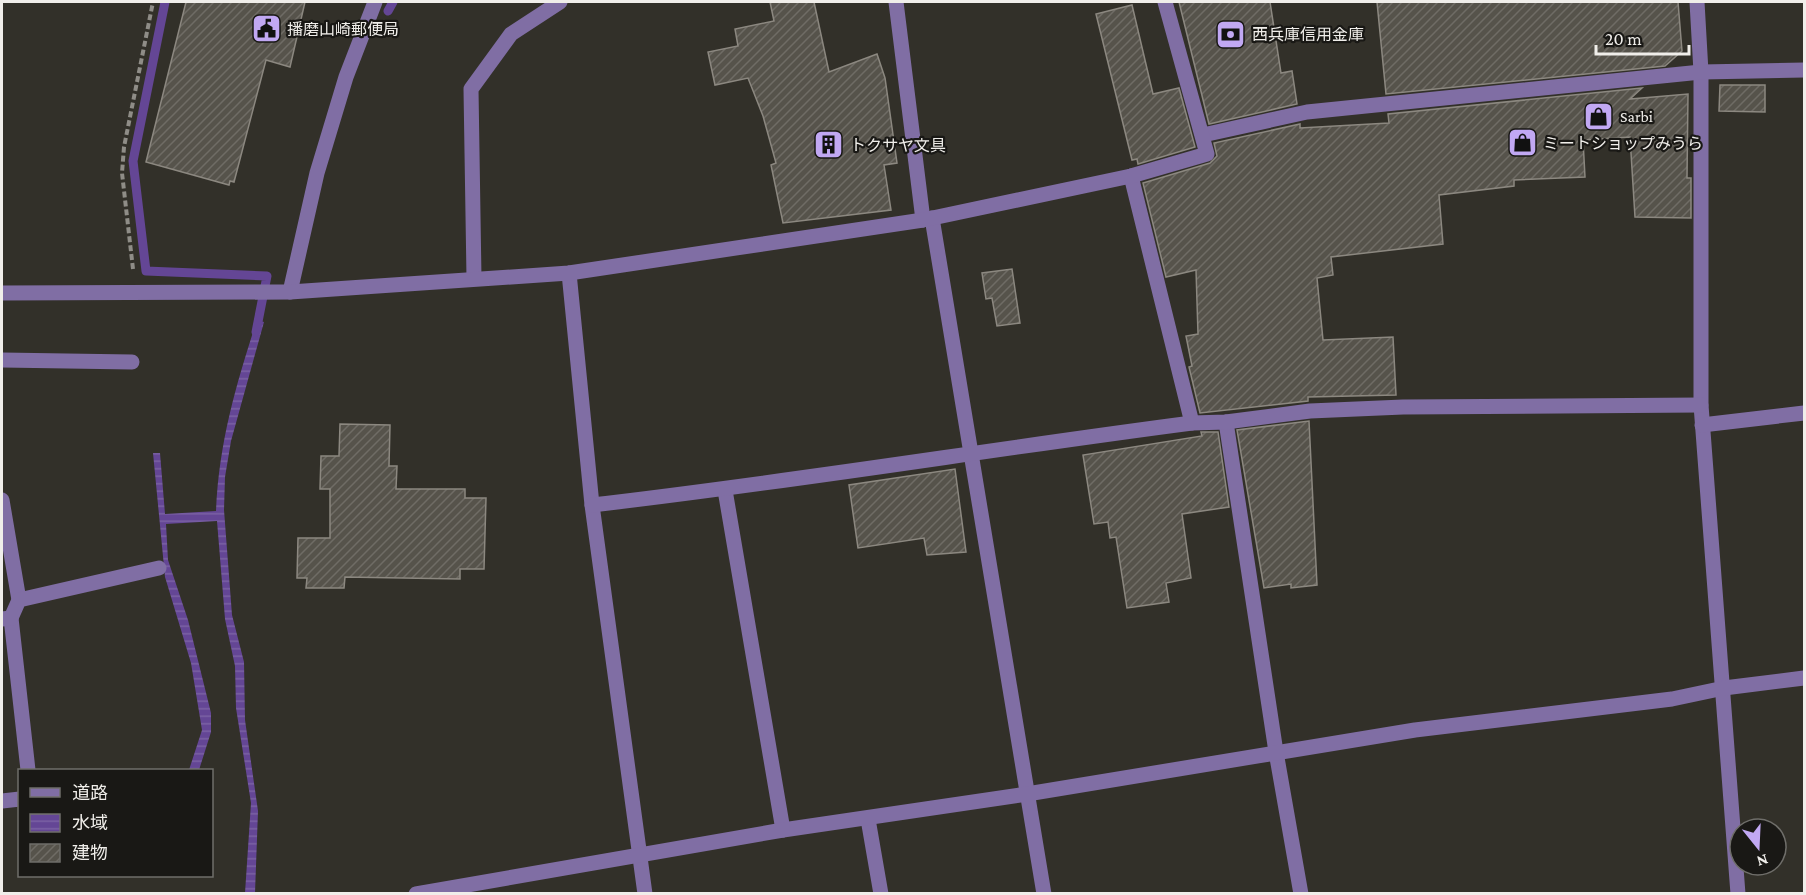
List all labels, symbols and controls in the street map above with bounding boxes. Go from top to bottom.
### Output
public building icon: 播磨山崎郵便局 [250,13,282,45]
bank icon: 西兵庫信用金庫 [1215,18,1247,50]
scale bar [1596,18,1689,56]
place label: 播磨山崎郵便局 [287,21,399,38]
place label: 西兵庫信用金庫 [1252,26,1364,43]
text: 20 m [1605,29,1642,49]
shop icon: Sarbi [1583,100,1615,132]
place label: Sarbi [1620,108,1653,125]
shop icon: ミートショップみうら [1506,127,1538,159]
building icon: トクサヤ文具 [813,129,845,161]
place label: ミートショップみうら [1543,135,1703,152]
place label: トクサヤ文具 [850,137,946,154]
legend [18,769,213,877]
text: 道路 [72,783,108,803]
text: 水域 [72,813,108,833]
north arrow [1728,817,1788,877]
text: 建物 [72,843,108,863]
text: N [1755,851,1770,871]

